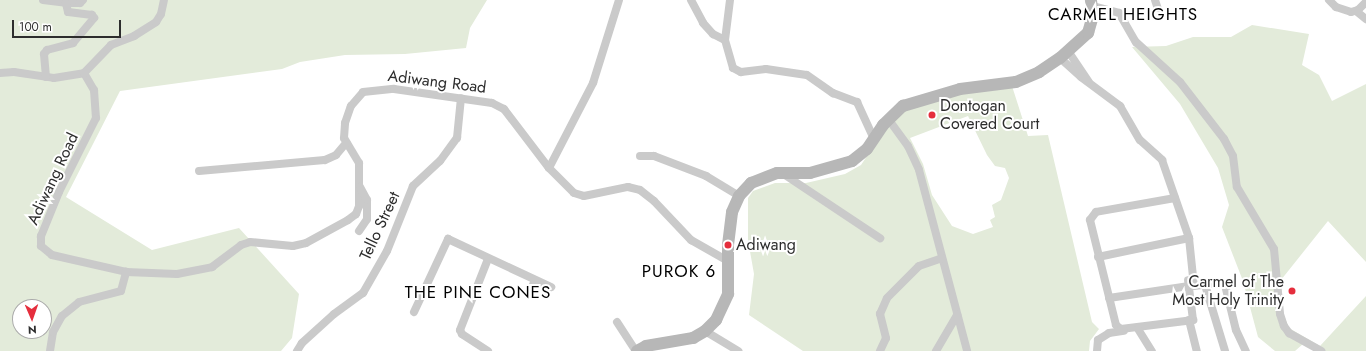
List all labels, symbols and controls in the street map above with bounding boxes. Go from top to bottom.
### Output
district label: CARMEL HEIGHTS [1048,5,1198,25]
scale bar [14,12,123,38]
text: 100 m [19,18,52,36]
street label: Adiwang Road [387,66,487,98]
place label: Dontogan Covered Court [940,96,1039,134]
marker: Dontogan Covered Court [927,110,937,120]
street label: Adiwang Road [23,130,83,228]
street label: Tello Street [356,189,404,263]
place label: Adiwang [736,235,796,255]
marker: Adiwang [723,240,733,250]
district label: PUROK 6 [642,262,716,282]
place label: Carmel of The Most Holy Trinity [1172,272,1284,310]
district label: THE PINE CONES [405,283,551,303]
marker: Carmel of The Most Holy Trinity [1287,286,1297,296]
north arrow [12,299,52,339]
text: N [28,322,37,338]

